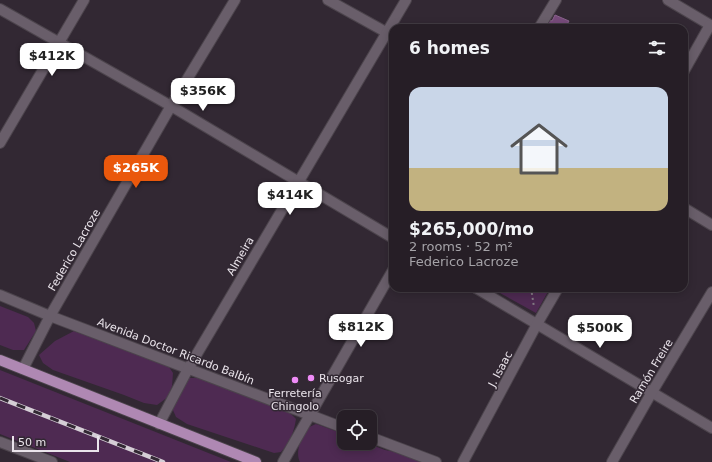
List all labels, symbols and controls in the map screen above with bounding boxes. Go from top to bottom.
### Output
icon: filters [646,37,668,59]
text: 6 homes [409,38,490,58]
pin: $412K [24,43,80,77]
text: $412K [29,48,75,63]
pin: $356K [175,78,231,112]
text: $356K [180,83,226,98]
icon: home [503,113,575,185]
pin: $265K [108,155,164,189]
text: $265K [113,160,159,175]
pin: $414K [262,182,318,216]
text: $414K [267,187,313,202]
street label: Federico Lacroze [46,207,103,294]
text: $265,000/mo [409,219,534,239]
street label: Almeira [224,235,257,278]
text: 2 rooms · 52 m² [409,239,513,254]
text: Federico Lacroze [409,254,518,269]
pin: $812K [333,314,389,348]
street label: Avenida Doctor Ricardo Balbín [95,315,256,387]
pin: $500K [572,315,628,349]
text: $812K [338,319,384,334]
text: $500K [577,320,623,335]
street label: Ramón Freire [627,337,676,406]
street label: J. Isaac [485,349,515,390]
place label: Rusogar [319,372,364,385]
marker: Rusogar [306,373,316,383]
marker: Ferretería Chingolo [290,375,300,385]
place label: Ferretería Chingolo [268,387,322,413]
map controls [337,410,377,450]
button: locate [337,410,377,450]
scale bar [12,434,99,453]
text: 50 m [18,436,46,449]

